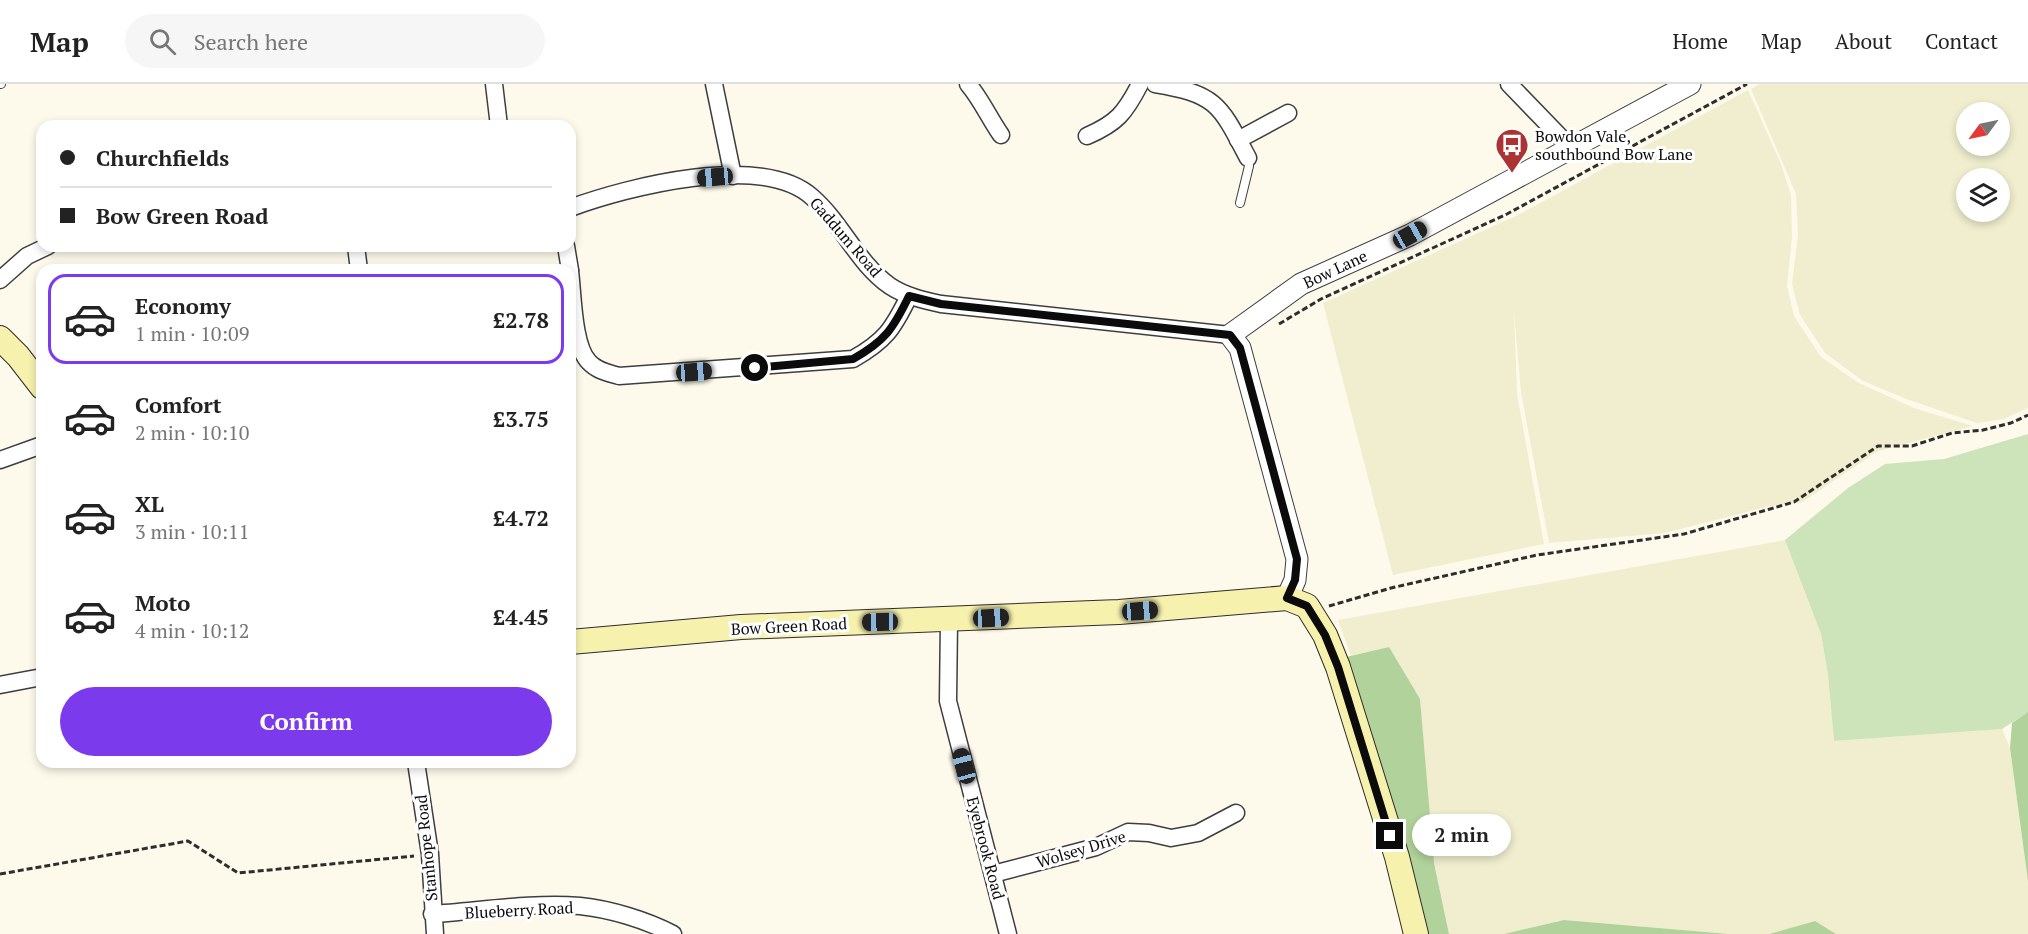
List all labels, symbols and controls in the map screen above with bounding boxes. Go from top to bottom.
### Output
search box [125,14,545,68]
text: Map [30,23,89,60]
icon: search [146,25,179,58]
text: Search here [194,27,308,56]
text: Home [1672,27,1728,55]
text: Map [1761,27,1802,55]
text: About [1835,27,1892,55]
text: Contact [1925,27,1998,55]
north arrow [1956,102,2010,156]
map controls [1956,102,2010,222]
place label: Bowdon Vale, southbound Bow Lane [1535,125,1693,165]
bus stop icon: Bowdon Vale, southbound Bow Lane [1494,127,1530,174]
text: Churchfields [96,143,229,172]
car [696,166,734,188]
button: layers [1956,168,2010,222]
street label: Gaddum Road [805,192,887,282]
text: Bow Green Road [96,201,268,230]
car [1390,218,1430,252]
street label: Bow Lane [1299,245,1371,293]
text: Economy [135,291,231,320]
icon: car [63,292,117,346]
text: £2.78 [493,305,549,334]
text: 1 min · 10:09 [135,320,249,347]
route start [741,354,768,381]
car [675,362,713,382]
text: Comfort [135,390,221,419]
icon: car [63,391,117,445]
text: £3.75 [493,404,549,433]
text: 2 min · 10:10 [135,419,249,446]
text: XL [135,489,164,518]
icon: car [63,490,117,544]
text: £4.72 [493,503,549,532]
text: 3 min · 10:11 [135,518,249,545]
text: Moto [135,588,190,617]
icon: car [63,589,117,643]
car [1121,601,1159,621]
text: £4.45 [493,602,549,631]
car [973,608,1009,628]
street label: Bow Green Road [730,612,848,640]
car [862,613,898,631]
text: 4 min · 10:12 [135,617,249,644]
button: Confirm [60,687,552,756]
car [951,746,977,786]
street label: Stanhope Road [409,794,443,902]
street label: Eyebrook Road [962,794,1010,902]
callout: 2 min [1411,815,1510,857]
text: 2 min [1434,821,1489,848]
route end [1376,822,1403,849]
street label: Wolsey Drive [1034,825,1128,873]
street label: Blueberry Road [464,896,574,924]

